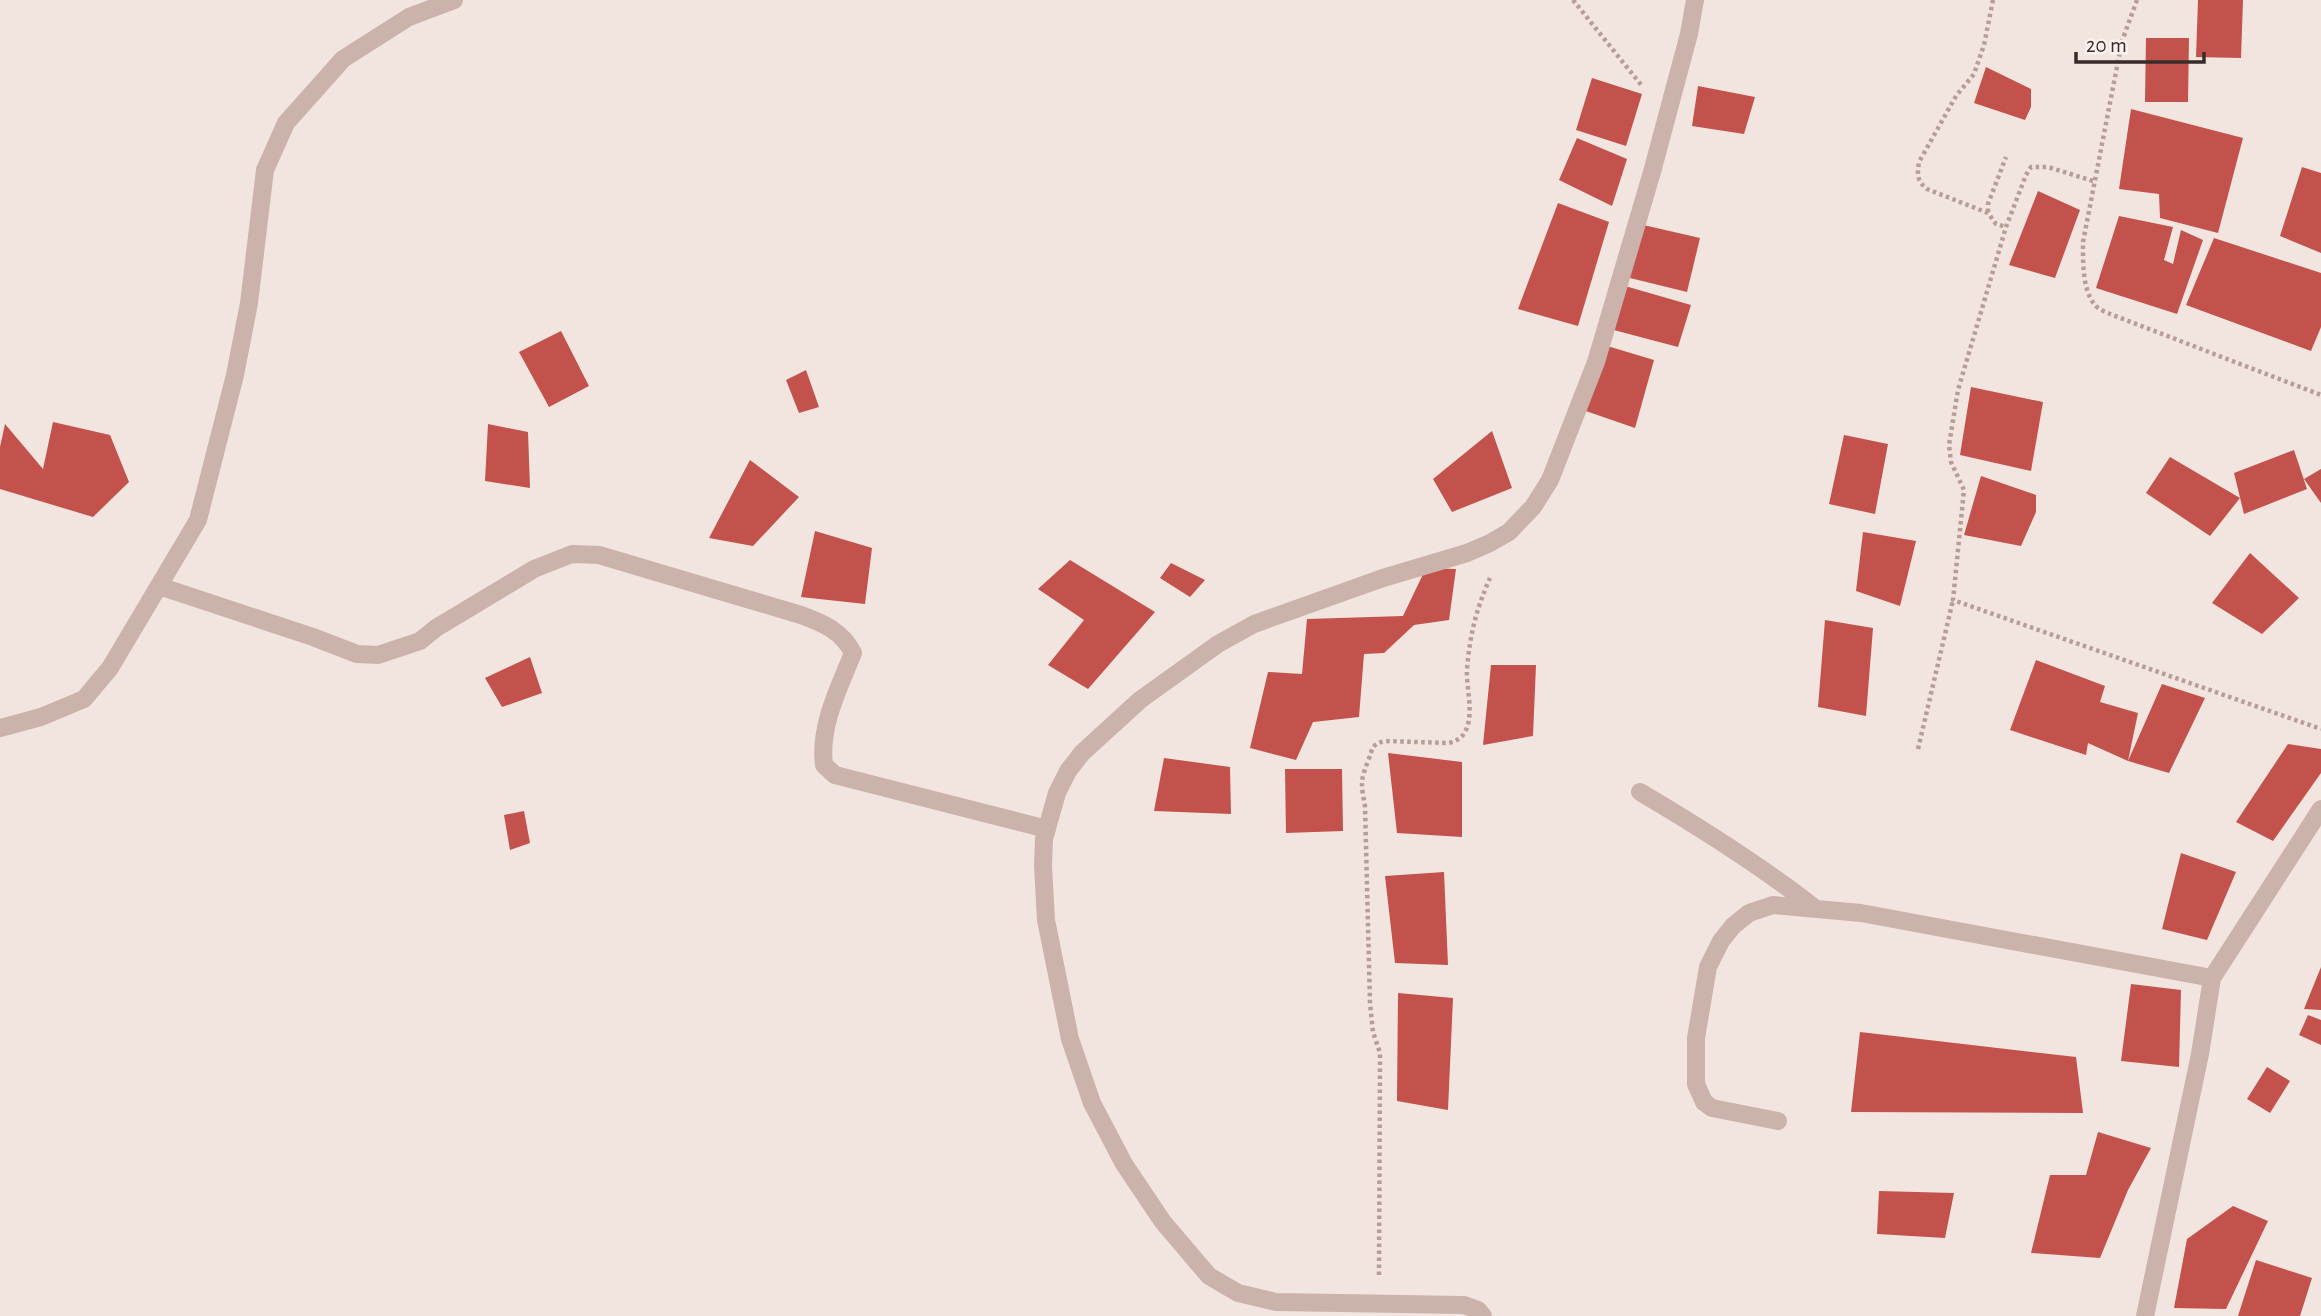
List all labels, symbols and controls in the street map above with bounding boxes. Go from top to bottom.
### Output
scale bar [2076,21,2204,65]
text: 20 m [2086,35,2127,56]

